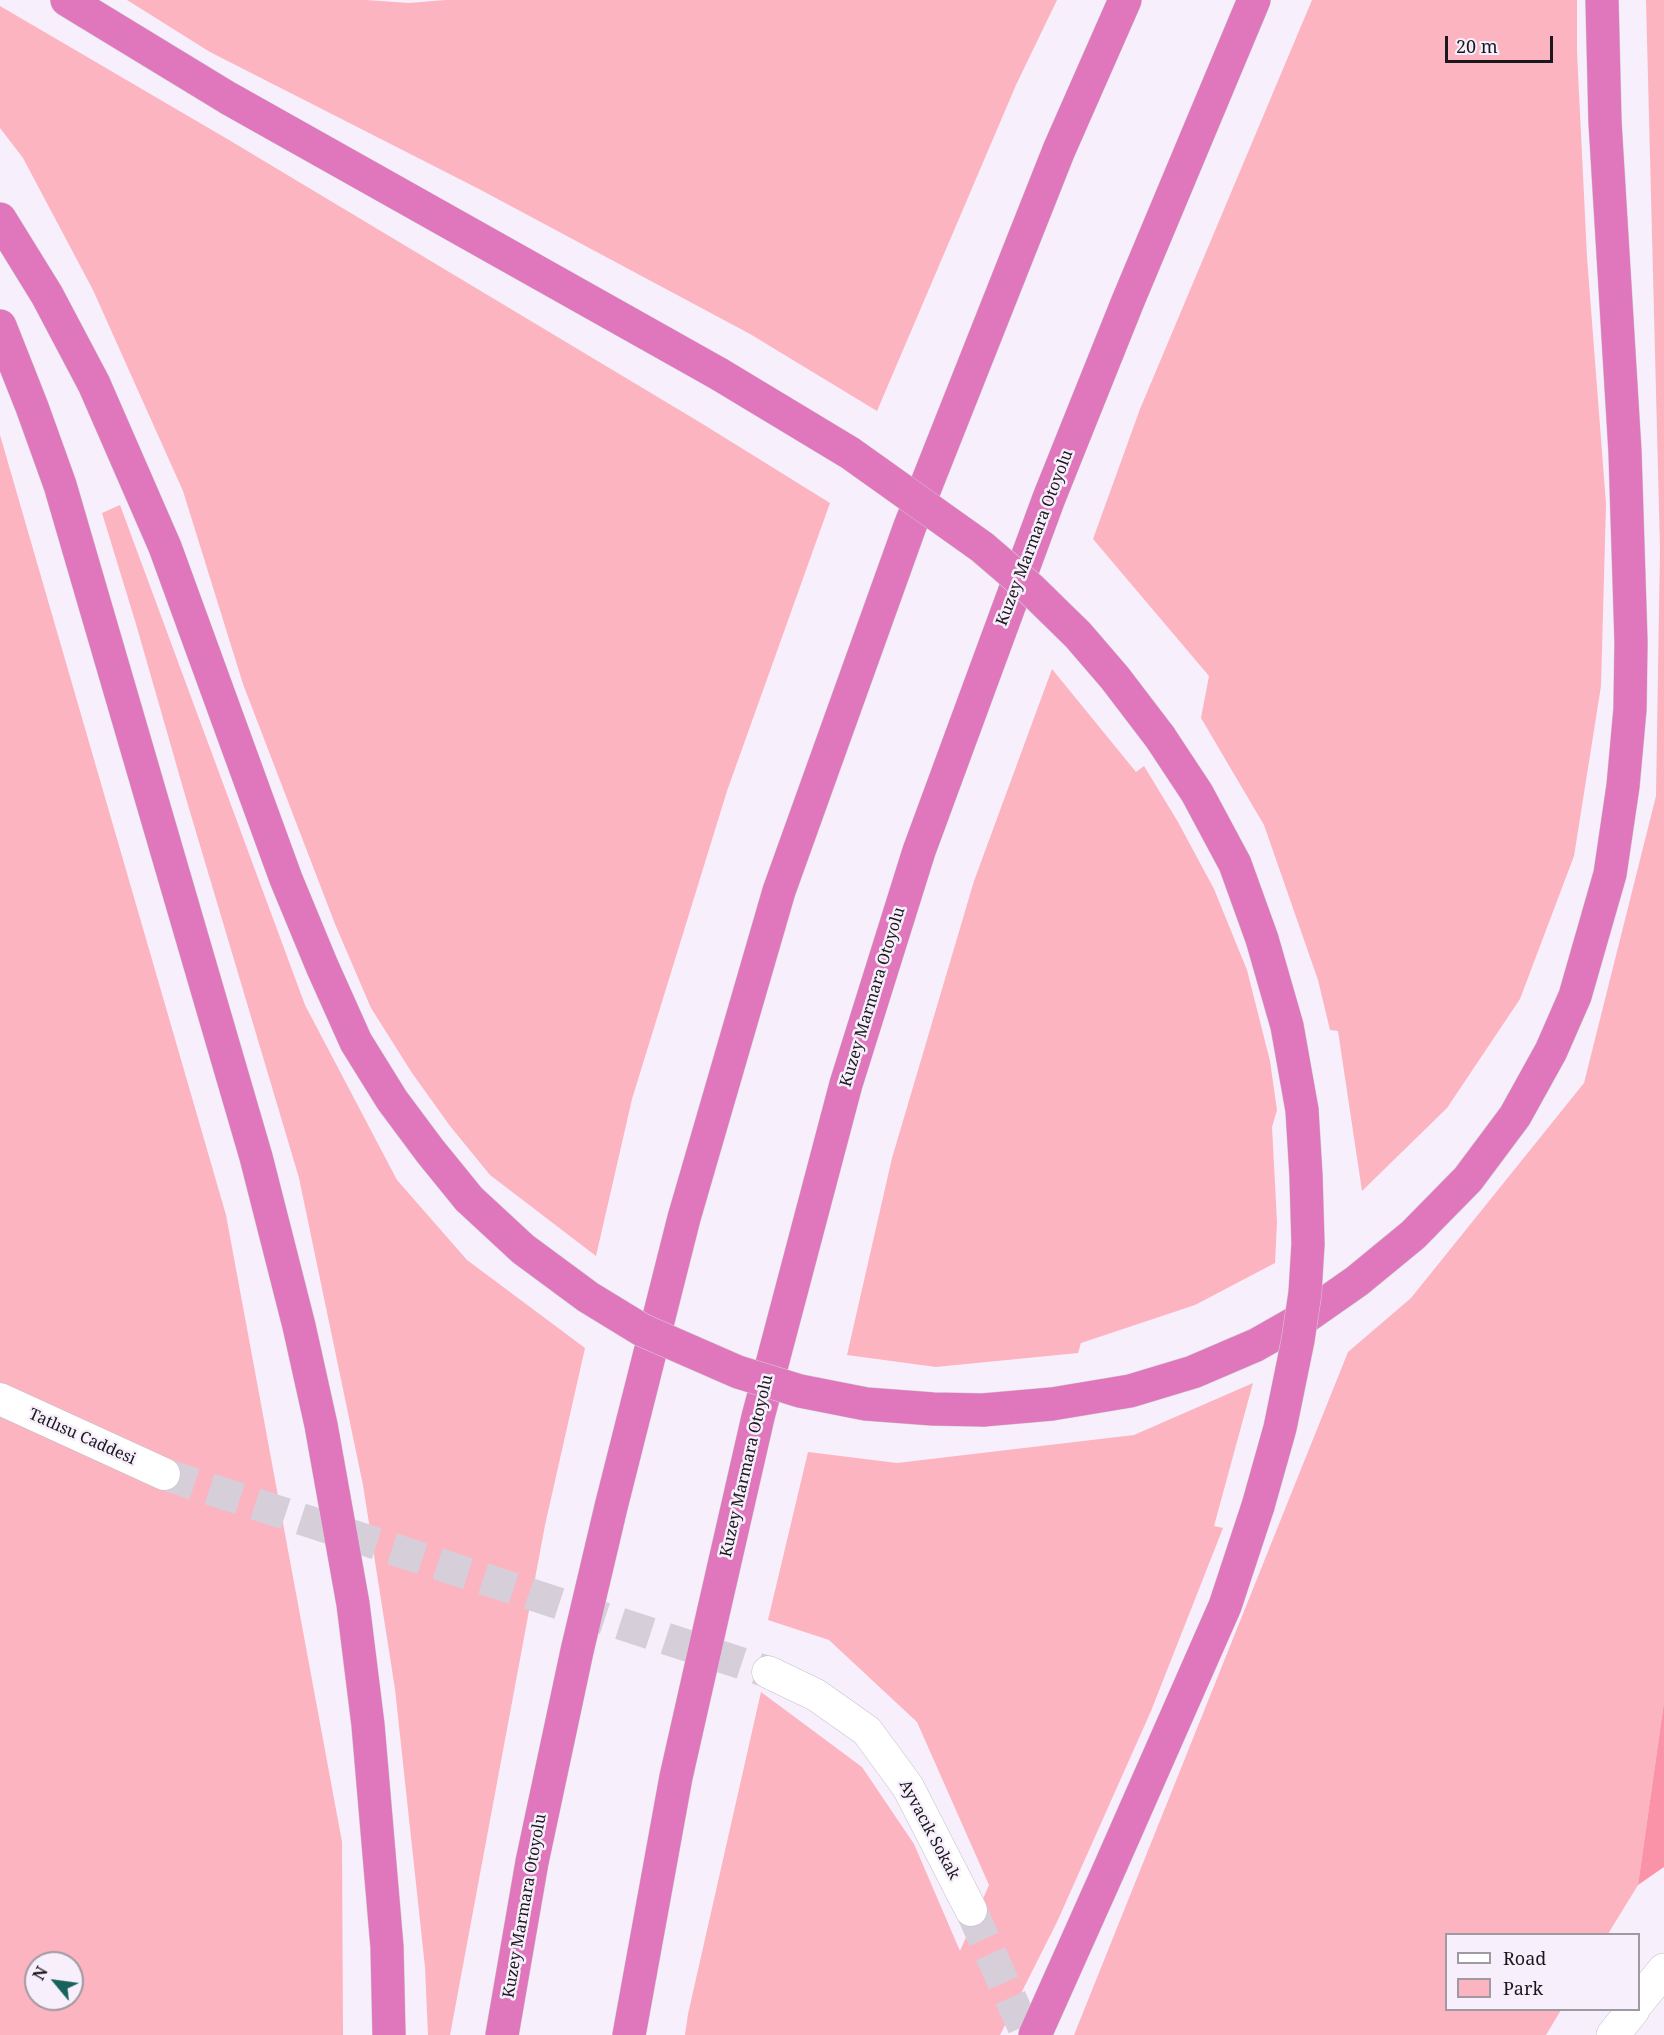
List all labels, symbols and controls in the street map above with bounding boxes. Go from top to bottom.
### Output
scale bar [1448,24,1556,62]
text: 20 m [1456,34,1498,58]
street label: Kuzey Marmara Otoyolu [993,447,1077,629]
street label: Kuzey Marmara Otoyolu [837,905,909,1089]
street label: Kuzey Marmara Otoyolu [717,1373,777,1559]
street label: Tatlısu Caddesi [26,1405,138,1469]
street label: Ayvacık Sokak [895,1777,963,1883]
street label: Kuzey Marmara Otoyolu [499,1812,551,2000]
legend [1445,1933,1640,2011]
text: Road [1503,1946,1546,1970]
north arrow [24,1951,84,2011]
text: N [27,1962,53,1984]
text: Park [1503,1976,1543,2000]

